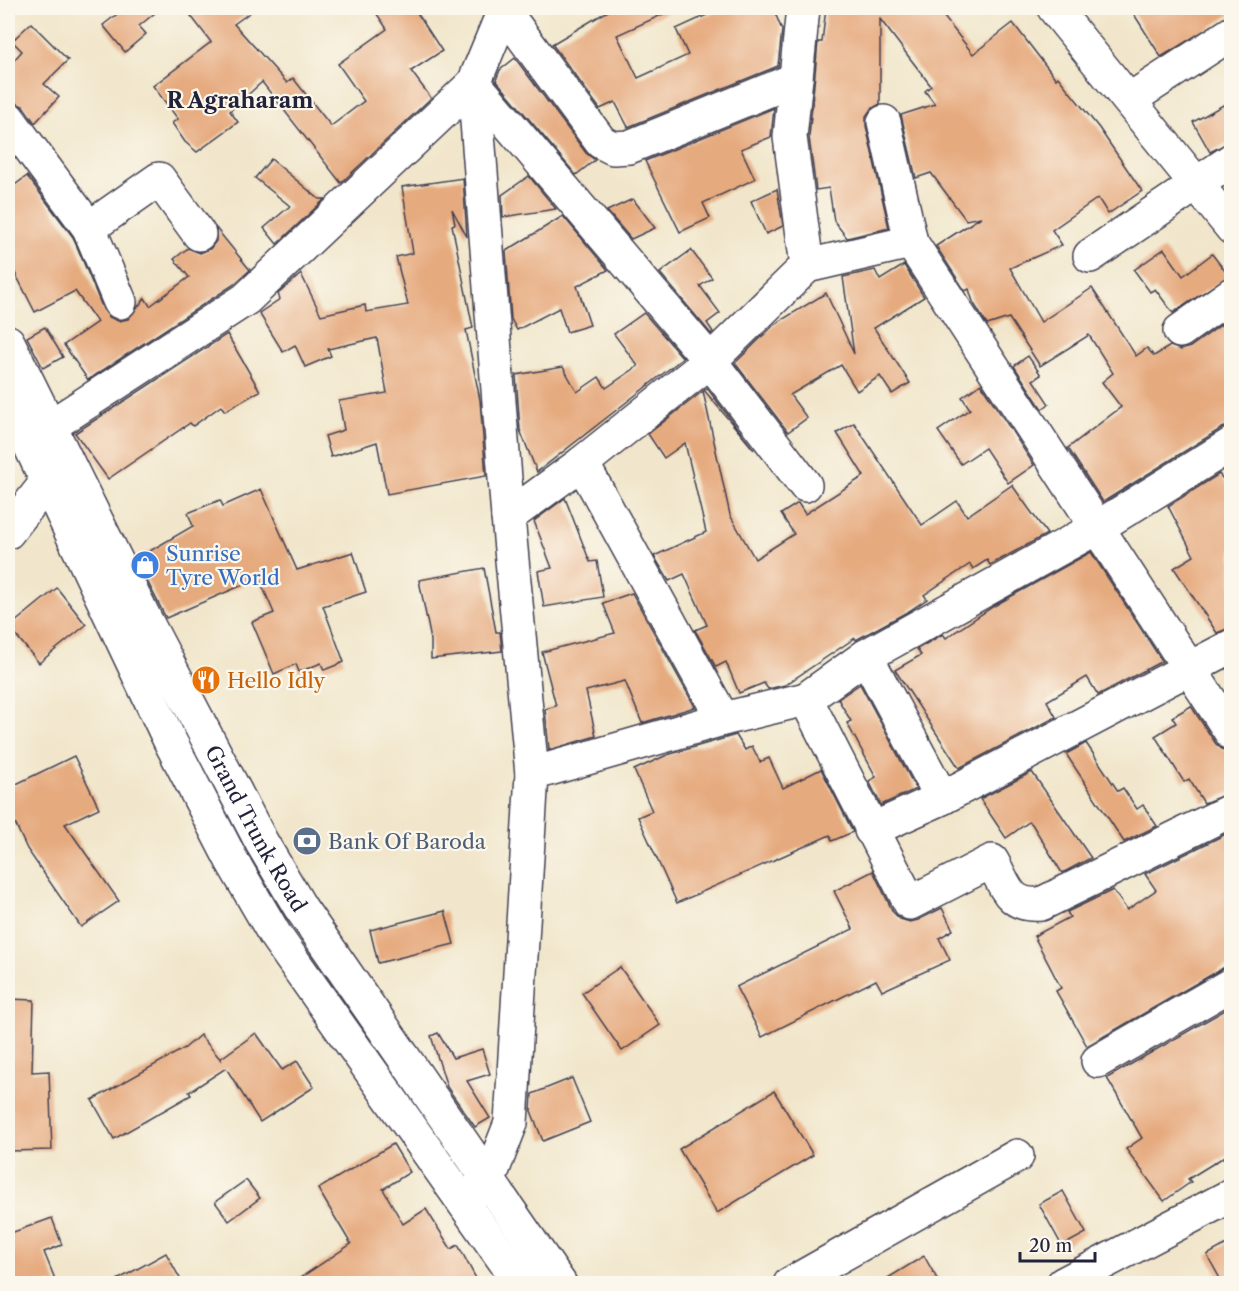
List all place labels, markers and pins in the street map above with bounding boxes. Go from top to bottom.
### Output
place label: Sunrise Tyre World [166,541,280,590]
shop icon: Sunrise Tyre World [129,549,161,581]
restaurant icon: Hello Idly [190,664,222,696]
place label: Hello Idly [227,668,326,693]
bank icon: Bank Of Baroda [291,825,323,857]
place label: Bank Of Baroda [328,829,487,854]

